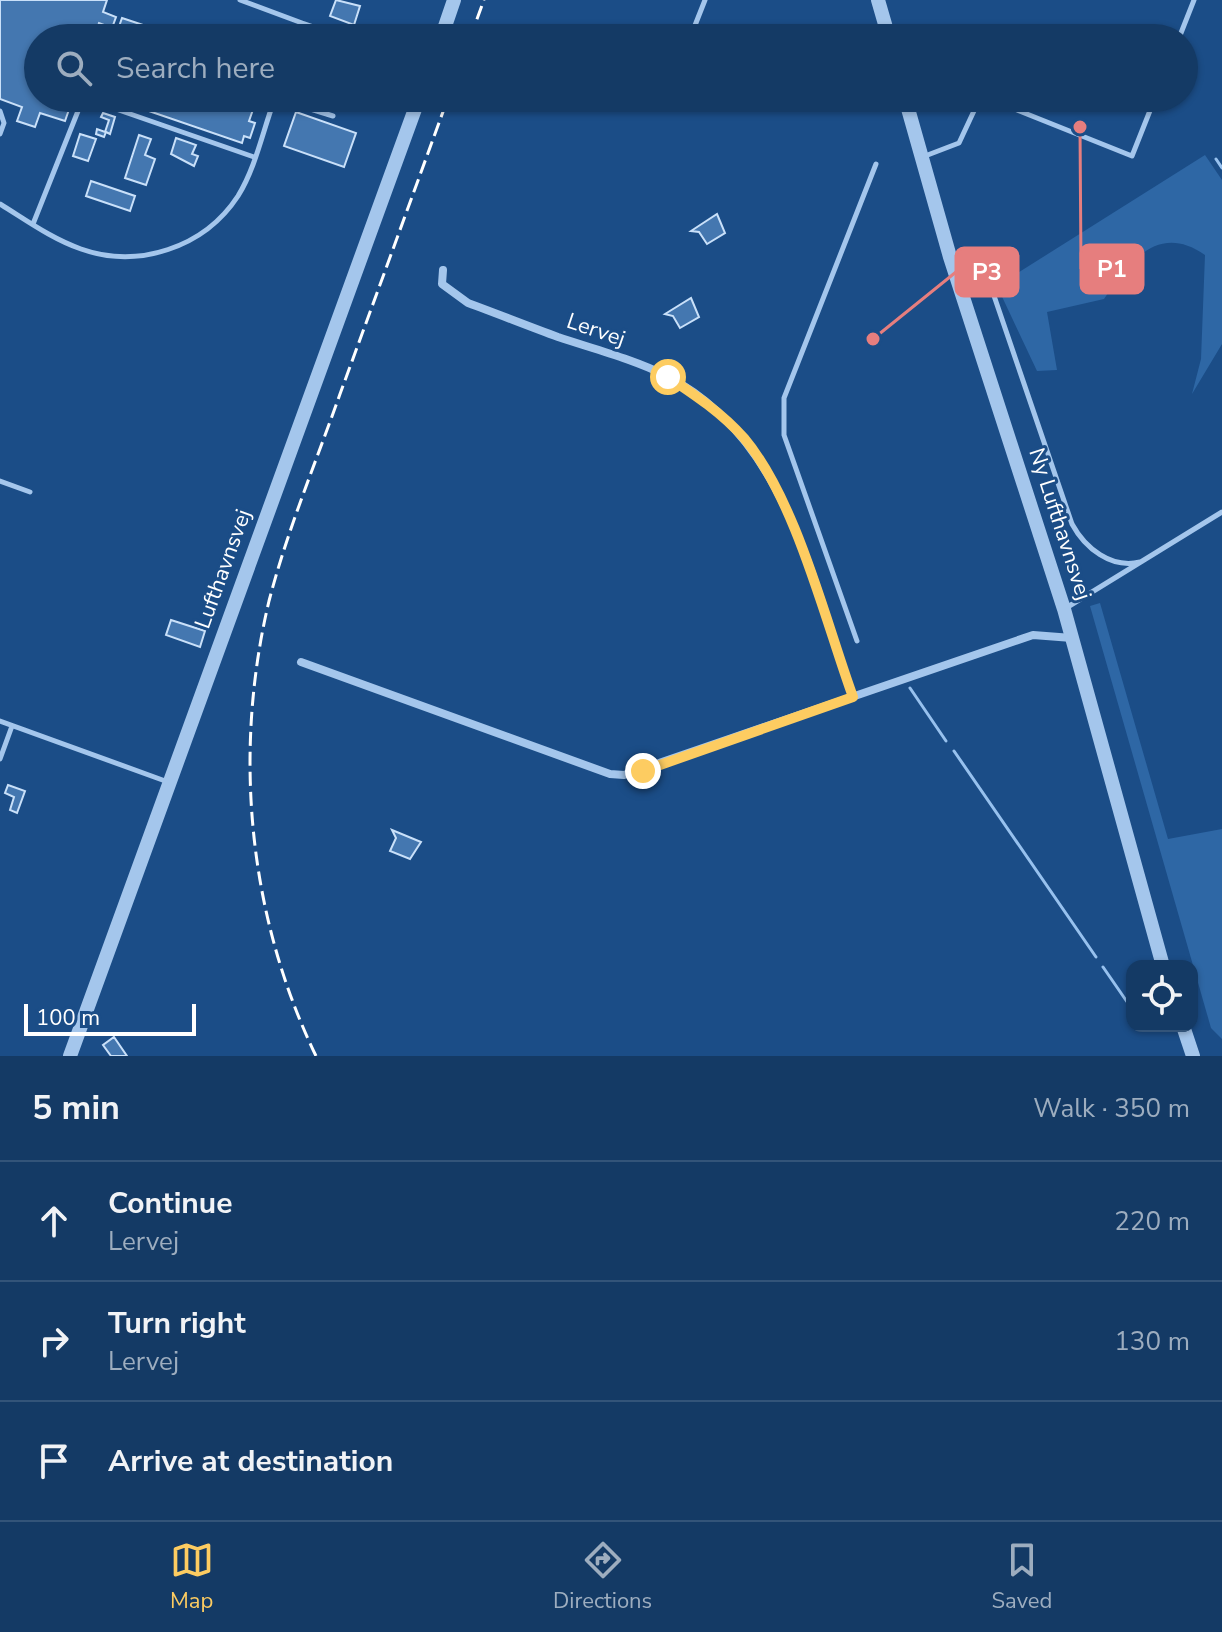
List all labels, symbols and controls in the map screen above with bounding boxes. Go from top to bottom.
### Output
search box [24,24,1198,112]
icon: search [52,46,96,90]
text: Search here [116,48,275,89]
callout: P1 [1081,245,1143,293]
callout: P3 [956,248,1018,296]
text: P1 [1097,253,1127,285]
text: P3 [972,256,1002,288]
street label: Lervej [563,306,629,354]
route start [650,359,686,395]
street label: Ny Lufthavnsvej [1021,444,1099,604]
street label: Lufthavnsvej [188,505,258,633]
route end [625,753,661,789]
map controls [1126,960,1198,1032]
button: locate [1126,960,1198,1032]
scale bar [24,1000,196,1036]
text: 100 m [36,1003,100,1033]
text: 5 min [32,1085,120,1131]
text: Walk · 350 m [1033,1091,1190,1126]
text: Continue [108,1183,233,1224]
icon: ahead [32,1199,76,1243]
text: 220 m [1114,1204,1190,1239]
text: Lervej [108,1224,179,1259]
text: Turn right [108,1303,246,1344]
icon: right [32,1319,76,1363]
text: 130 m [1114,1324,1190,1359]
text: Lervej [108,1344,179,1379]
icon: arrive [32,1439,76,1483]
text: Arrive at destination [108,1441,393,1482]
tab: Map [170,1538,214,1616]
tab: Directions [553,1538,652,1616]
tab: Saved [992,1538,1052,1616]

